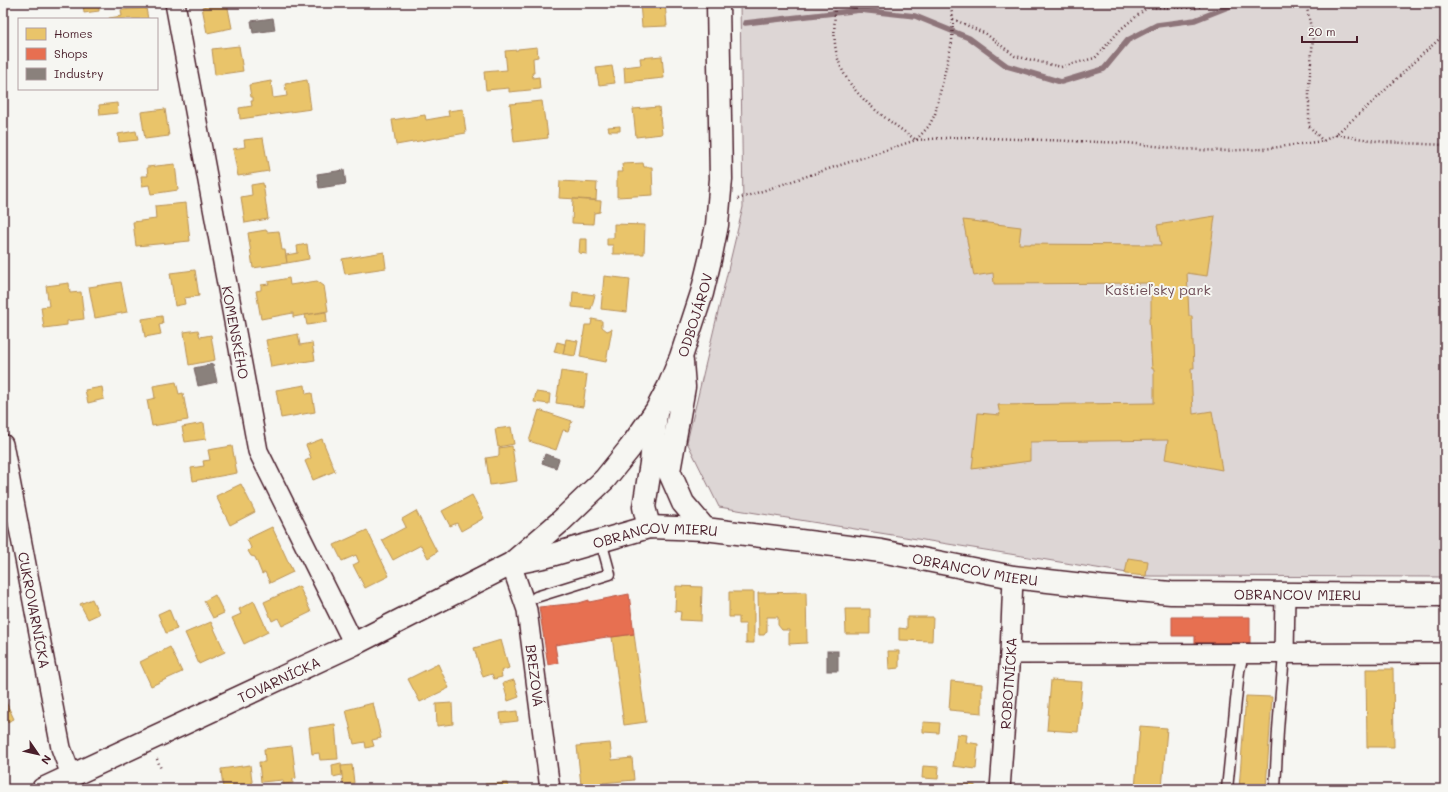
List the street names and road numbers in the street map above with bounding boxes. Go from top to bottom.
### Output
street label: ODBOJÁROV [672,271,716,359]
street label: KOMENSKÉHO [218,284,254,381]
street label: OBRANCOV MIERU [590,518,719,552]
street label: OBRANCOV MIERU [911,548,1039,589]
street label: CUKROVARNÍCKA [14,550,55,670]
street label: OBRANCOV MIERU [1234,584,1361,604]
street label: ROBOTNÍCKA [995,637,1020,730]
street label: BREZOVÁ [522,643,549,708]
street label: TOVARNÍCKA [234,652,323,707]

